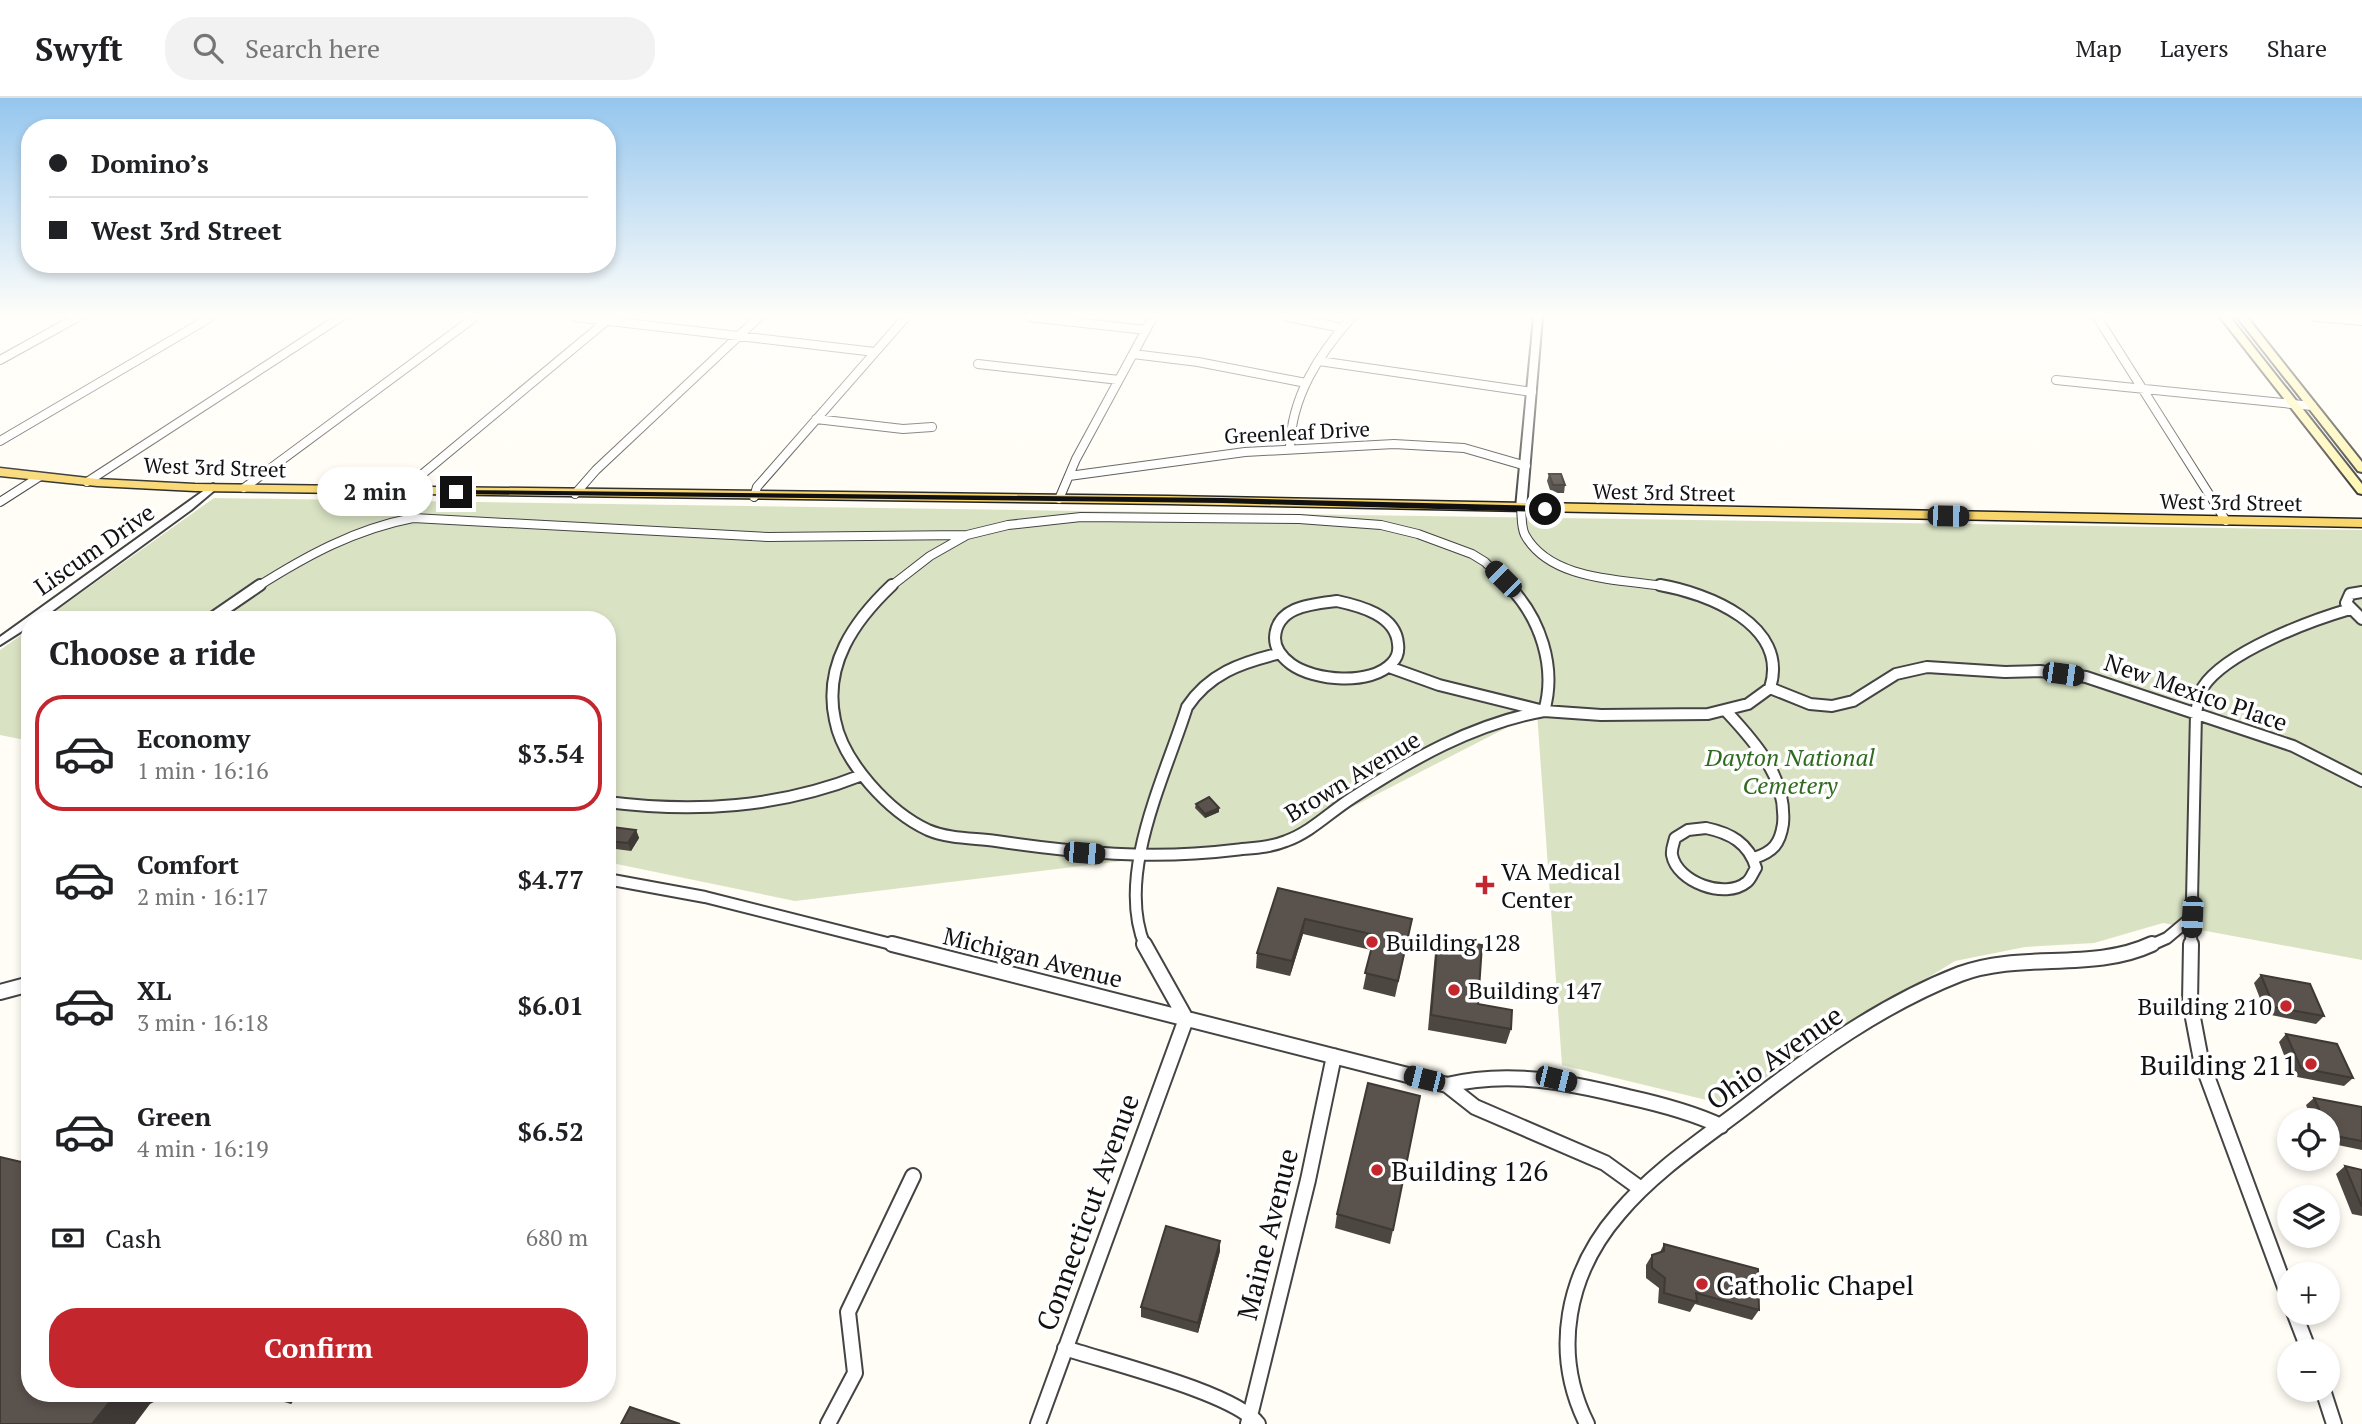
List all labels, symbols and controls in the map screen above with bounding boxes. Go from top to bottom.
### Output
search box [165,17,655,80]
text: Swyft [35,27,123,70]
icon: search [189,29,227,67]
text: Search here [245,31,380,65]
text: Map [2075,32,2122,64]
text: Layers [2160,32,2229,64]
text: Share [2267,32,2327,64]
text: Domino’s [91,146,209,180]
text: West 3rd Street [91,213,282,247]
street label: Greenleaf Drive [1223,414,1371,450]
street label: West 3rd Street [143,451,287,483]
callout: 2 min [316,468,432,516]
text: 2 min [344,476,406,507]
route end [440,476,472,508]
street label: West 3rd Street [1592,477,1736,507]
street label: West 3rd Street [2159,487,2303,517]
route start [1529,493,1561,525]
street label: Liscum Drive [28,496,160,602]
car [1927,505,1970,527]
car [1481,557,1526,601]
text: Choose a ride [49,632,256,674]
street label: New Mexico Place [2100,646,2292,738]
car [2041,661,2086,687]
text: Economy [137,721,250,755]
icon: car [53,722,116,785]
street label: Brown Avenue [1278,723,1426,829]
text: $3.54 [518,736,584,770]
park label: Dayton National Cemetery [1704,741,1875,801]
text: 1 min · 16:16 [137,755,269,786]
car [1063,841,1106,865]
text: Comfort [137,847,239,881]
icon: car [53,848,116,911]
place label: VA Medical Center [1501,855,1621,915]
text: $4.77 [518,862,584,896]
marker: VA Medical Center [1475,875,1495,895]
text: 2 min · 16:17 [137,881,269,912]
car [2181,895,2204,939]
street label: Michigan Avenue [940,919,1126,995]
place label: Building 128 [1386,926,1521,958]
marker: Building 128 [1364,934,1380,950]
text: XL [137,973,171,1007]
icon: car [53,974,116,1037]
place label: Building 147 [1468,974,1603,1006]
marker: Building 147 [1446,982,1462,998]
text: $6.01 [518,988,584,1022]
place label: Building 210 [2137,990,2272,1022]
street label: Ohio Avenue [1698,996,1850,1118]
marker: Building 210 [2278,998,2294,1014]
text: 3 min · 16:18 [137,1007,269,1038]
place label: Building 211 [2140,1046,2297,1083]
marker: Building 211 [2303,1056,2319,1072]
car [1402,1064,1447,1094]
car [1534,1064,1579,1094]
street label: Connecticut Avenue [1027,1088,1147,1336]
text: Green [137,1099,211,1133]
icon: car [53,1100,116,1163]
map controls [2277,1108,2340,1402]
button: locate [2277,1108,2340,1171]
text: $6.52 [518,1114,584,1148]
text: 4 min · 16:19 [137,1133,269,1164]
street label: Maine Avenue [1228,1144,1306,1324]
place label: Building 126 [1391,1152,1548,1189]
marker: Building 126 [1369,1162,1385,1178]
button: layers [2277,1185,2340,1248]
icon: cash [49,1219,87,1257]
text: Cash [105,1221,161,1255]
text: 680 m [526,1222,588,1253]
button: + [2277,1262,2340,1325]
place label: Catholic Chapel [1716,1266,1914,1303]
marker: Catholic Chapel [1694,1276,1710,1292]
button: Confirm [49,1308,588,1388]
button: − [2277,1339,2340,1402]

